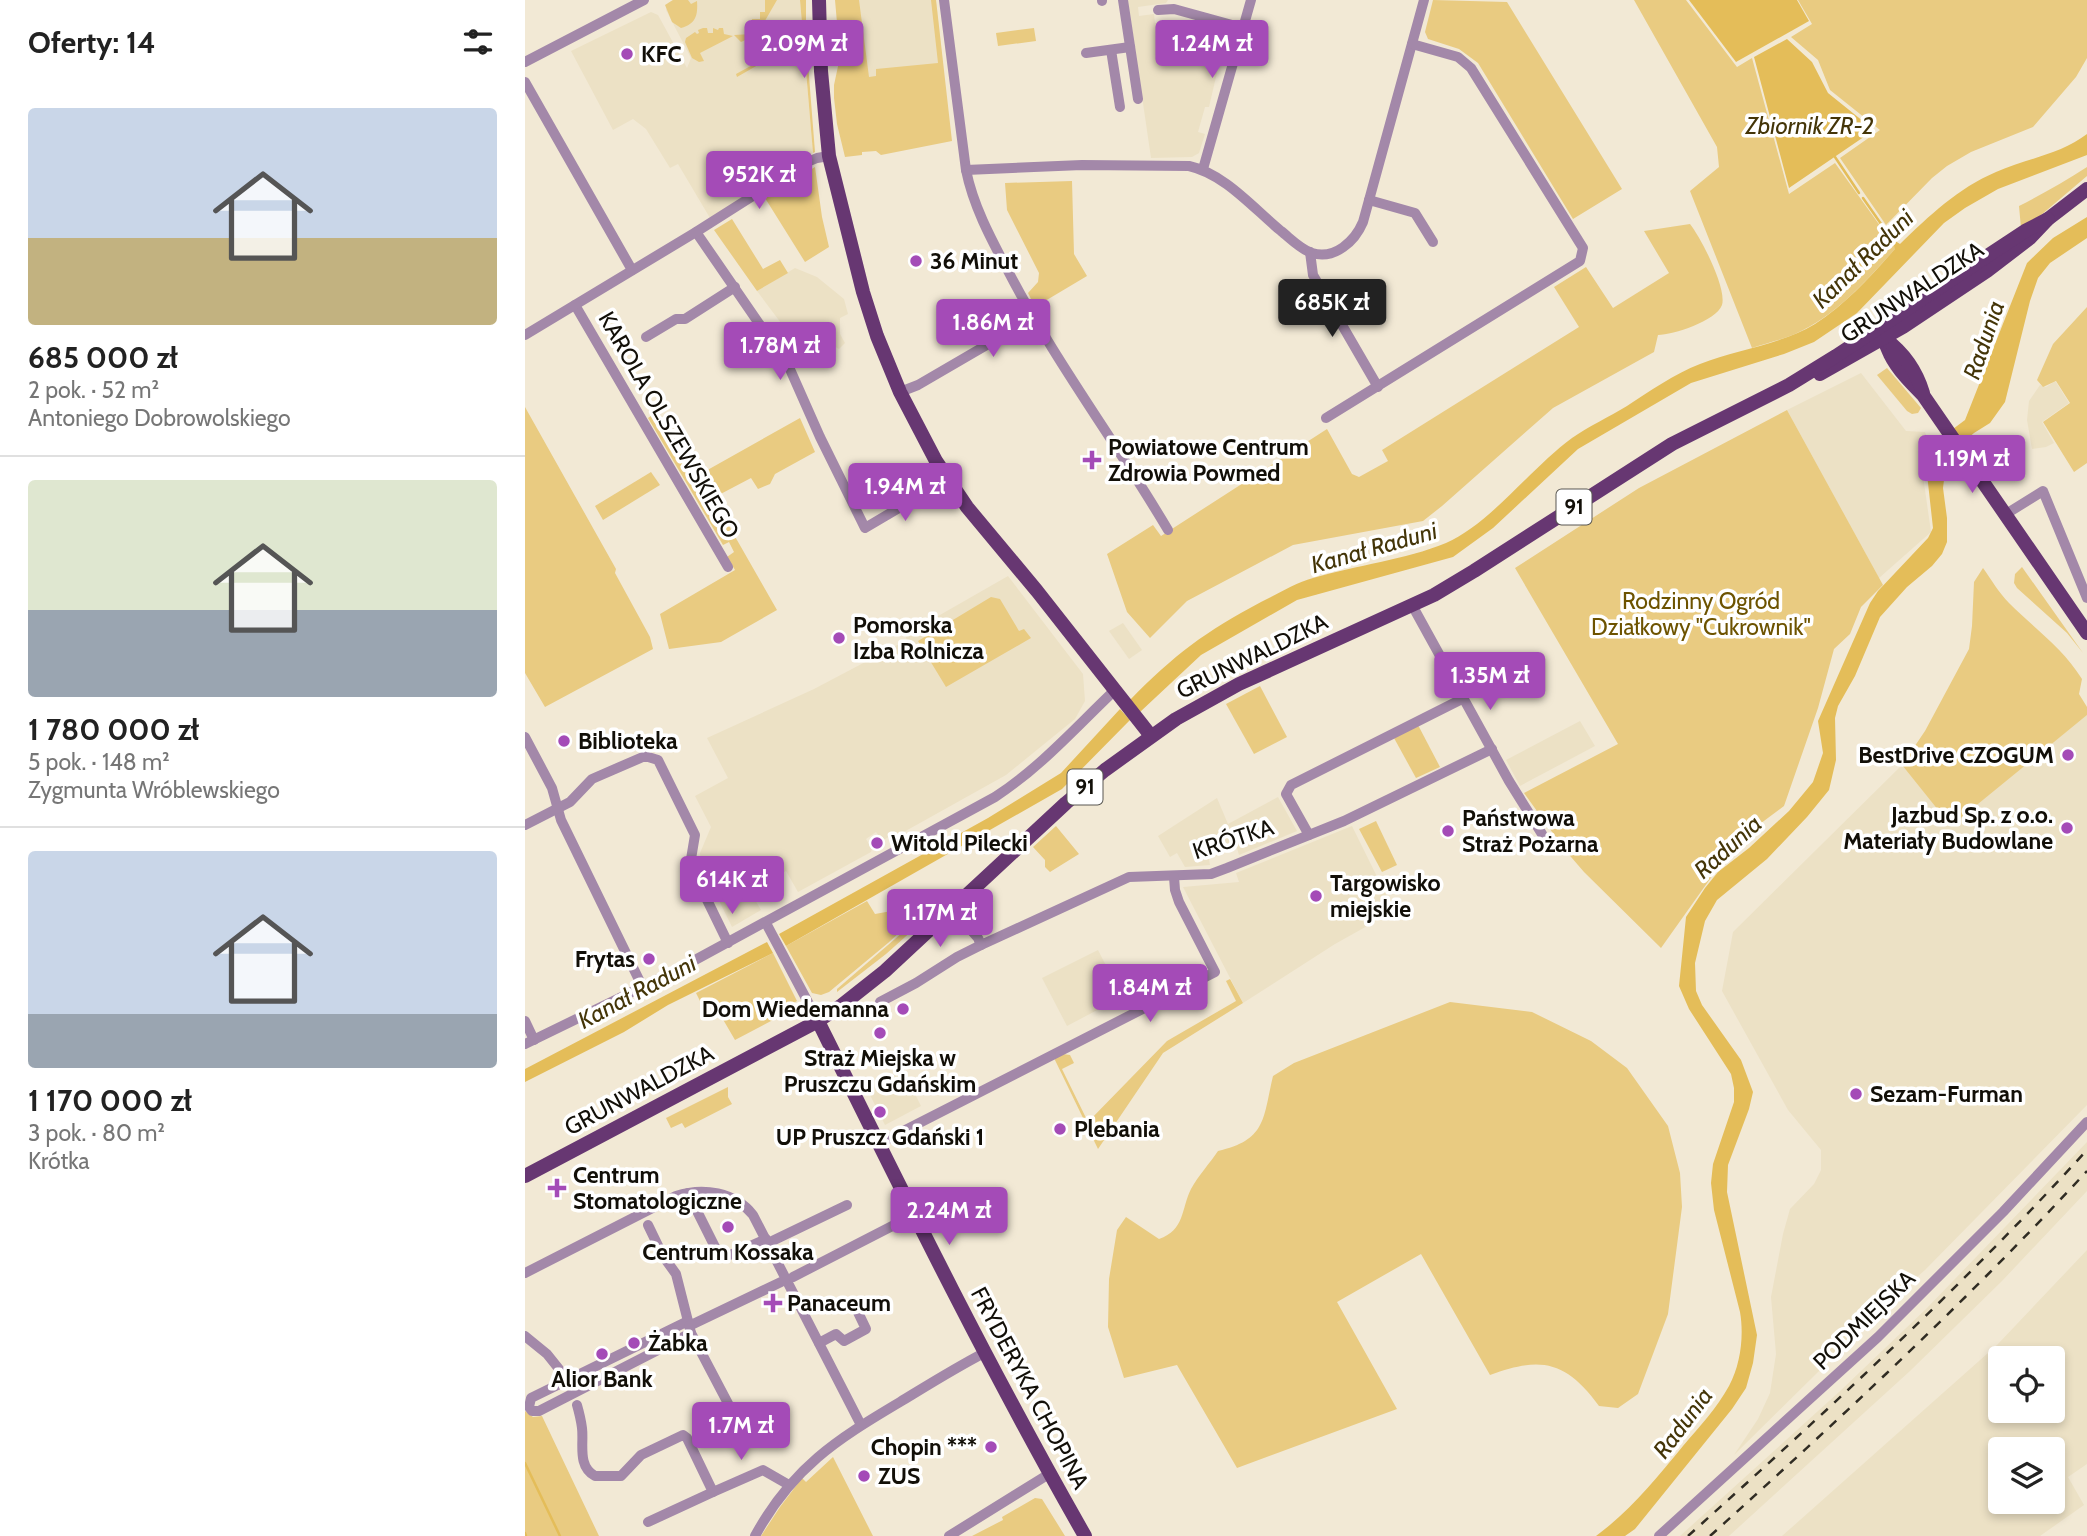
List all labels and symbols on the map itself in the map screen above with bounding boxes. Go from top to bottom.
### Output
pin: 2.09M zł [732,20,876,80]
pin: 1.24M zł [1140,20,1284,80]
place label: KFC [641,40,681,68]
marker: KFC [619,46,635,62]
water label: Zbiornik ZR-2 [1745,111,1874,140]
pin: 952K zł [694,152,824,211]
water label: Kanał Raduni [1806,203,1920,314]
street label: GRUNWALDZKA [1835,235,1989,349]
place label: 36 Minut [930,247,1018,275]
marker: 36 Minut [908,253,924,269]
pin: 685K zł [1267,280,1397,339]
water label: Radunia [1957,297,2010,383]
pin: 1.86M zł [921,300,1065,359]
street label: KAROLA OLSZEWSKIEGO [593,307,745,543]
pin: 1.78M zł [708,322,852,382]
place label: Powiatowe Centrum Zdrowia Powmed [1108,433,1309,487]
pin: 1.19M zł [1900,435,2044,495]
marker: Powiatowe Centrum Zdrowia Powmed [1082,450,1102,470]
pin: 1.94M zł [833,463,977,523]
road number: 91 [1557,490,1591,524]
water label: Kanał Raduni [1308,515,1441,579]
park label: Rodzinny Ogród Działkowy "Cukrownik" [1591,587,1811,641]
street label: GRUNWALDZKA [1172,607,1332,705]
place label: Pomorska Izba Rolnicza [853,611,985,665]
marker: Pomorska Izba Rolnicza [831,630,847,646]
pin: 1.35M zł [1418,652,1562,712]
place label: Biblioteka [578,727,678,755]
marker: Biblioteka [556,733,572,749]
place label: BestDrive CZOGUM [1858,741,2054,769]
marker: BestDrive CZOGUM [2060,747,2076,763]
road number: 91 [1067,770,1103,804]
place label: Jazbud Sp. z o.o. Materiały Budowlane [1843,801,2053,855]
place label: Państwowa Straż Pożarna [1462,804,1599,858]
water label: Radunia [1688,809,1767,884]
street label: KRÓTKA [1189,813,1277,865]
marker: Jazbud Sp. z o.o. Materiały Budowlane [2059,820,2075,836]
marker: Państwowa Straż Pożarna [1440,823,1456,839]
place label: Witold Pilecki [891,829,1028,857]
marker: Witold Pilecki [869,835,885,851]
pin: 614K zł [667,856,797,916]
place label: Targowisko miejskie [1330,869,1441,923]
marker: Targowisko miejskie [1308,888,1324,904]
pin: 1.17M zł [868,890,1012,949]
place label: Frytas [575,945,635,973]
water label: Kanał Raduni [573,948,702,1035]
marker: Frytas [641,951,657,967]
pin: 1.84M zł [1078,964,1222,1024]
place label: Dom Wiedemanna [702,995,890,1023]
marker: Dom Wiedemanna [895,1001,911,1017]
marker: Straż Miejska w Pruszczu Gdańskim [872,1025,888,1041]
street label: GRUNWALDZKA [560,1039,718,1141]
place label: Straż Miejska w Pruszczu Gdańskim [784,1044,976,1098]
place label: Sezam-Furman [1870,1080,2023,1108]
marker: Sezam-Furman [1848,1086,1864,1102]
marker: UP Pruszcz Gdański 1 [872,1104,888,1120]
place label: Plebania [1074,1115,1160,1143]
marker: Plebania [1052,1121,1068,1137]
place label: UP Pruszcz Gdański 1 [776,1123,984,1151]
place label: Centrum Stomatologiczne [573,1161,742,1215]
marker: Centrum Stomatologiczne [547,1178,567,1198]
pin: 2.24M zł [877,1188,1021,1247]
marker: Centrum Kossaka [720,1219,736,1235]
place label: Centrum Kossaka [642,1238,814,1266]
street label: PODMIEJSKA [1807,1264,1921,1376]
street label: FRYDERYKA CHOPINA [965,1282,1095,1494]
place label: Panaceum [787,1289,891,1317]
marker: Panaceum [765,1295,781,1311]
place label: Żabka [648,1329,708,1357]
marker: Żabka [626,1335,642,1351]
marker: Alior Bank [594,1346,610,1362]
place label: Alior Bank [551,1365,653,1393]
water label: Radunia [1647,1382,1719,1464]
pin: 1.7M zł [676,1402,806,1462]
place label: Chopin *** [871,1433,977,1461]
marker: Chopin *** [983,1439,999,1455]
place label: ZUS [878,1462,920,1490]
marker: ZUS [856,1468,872,1484]

